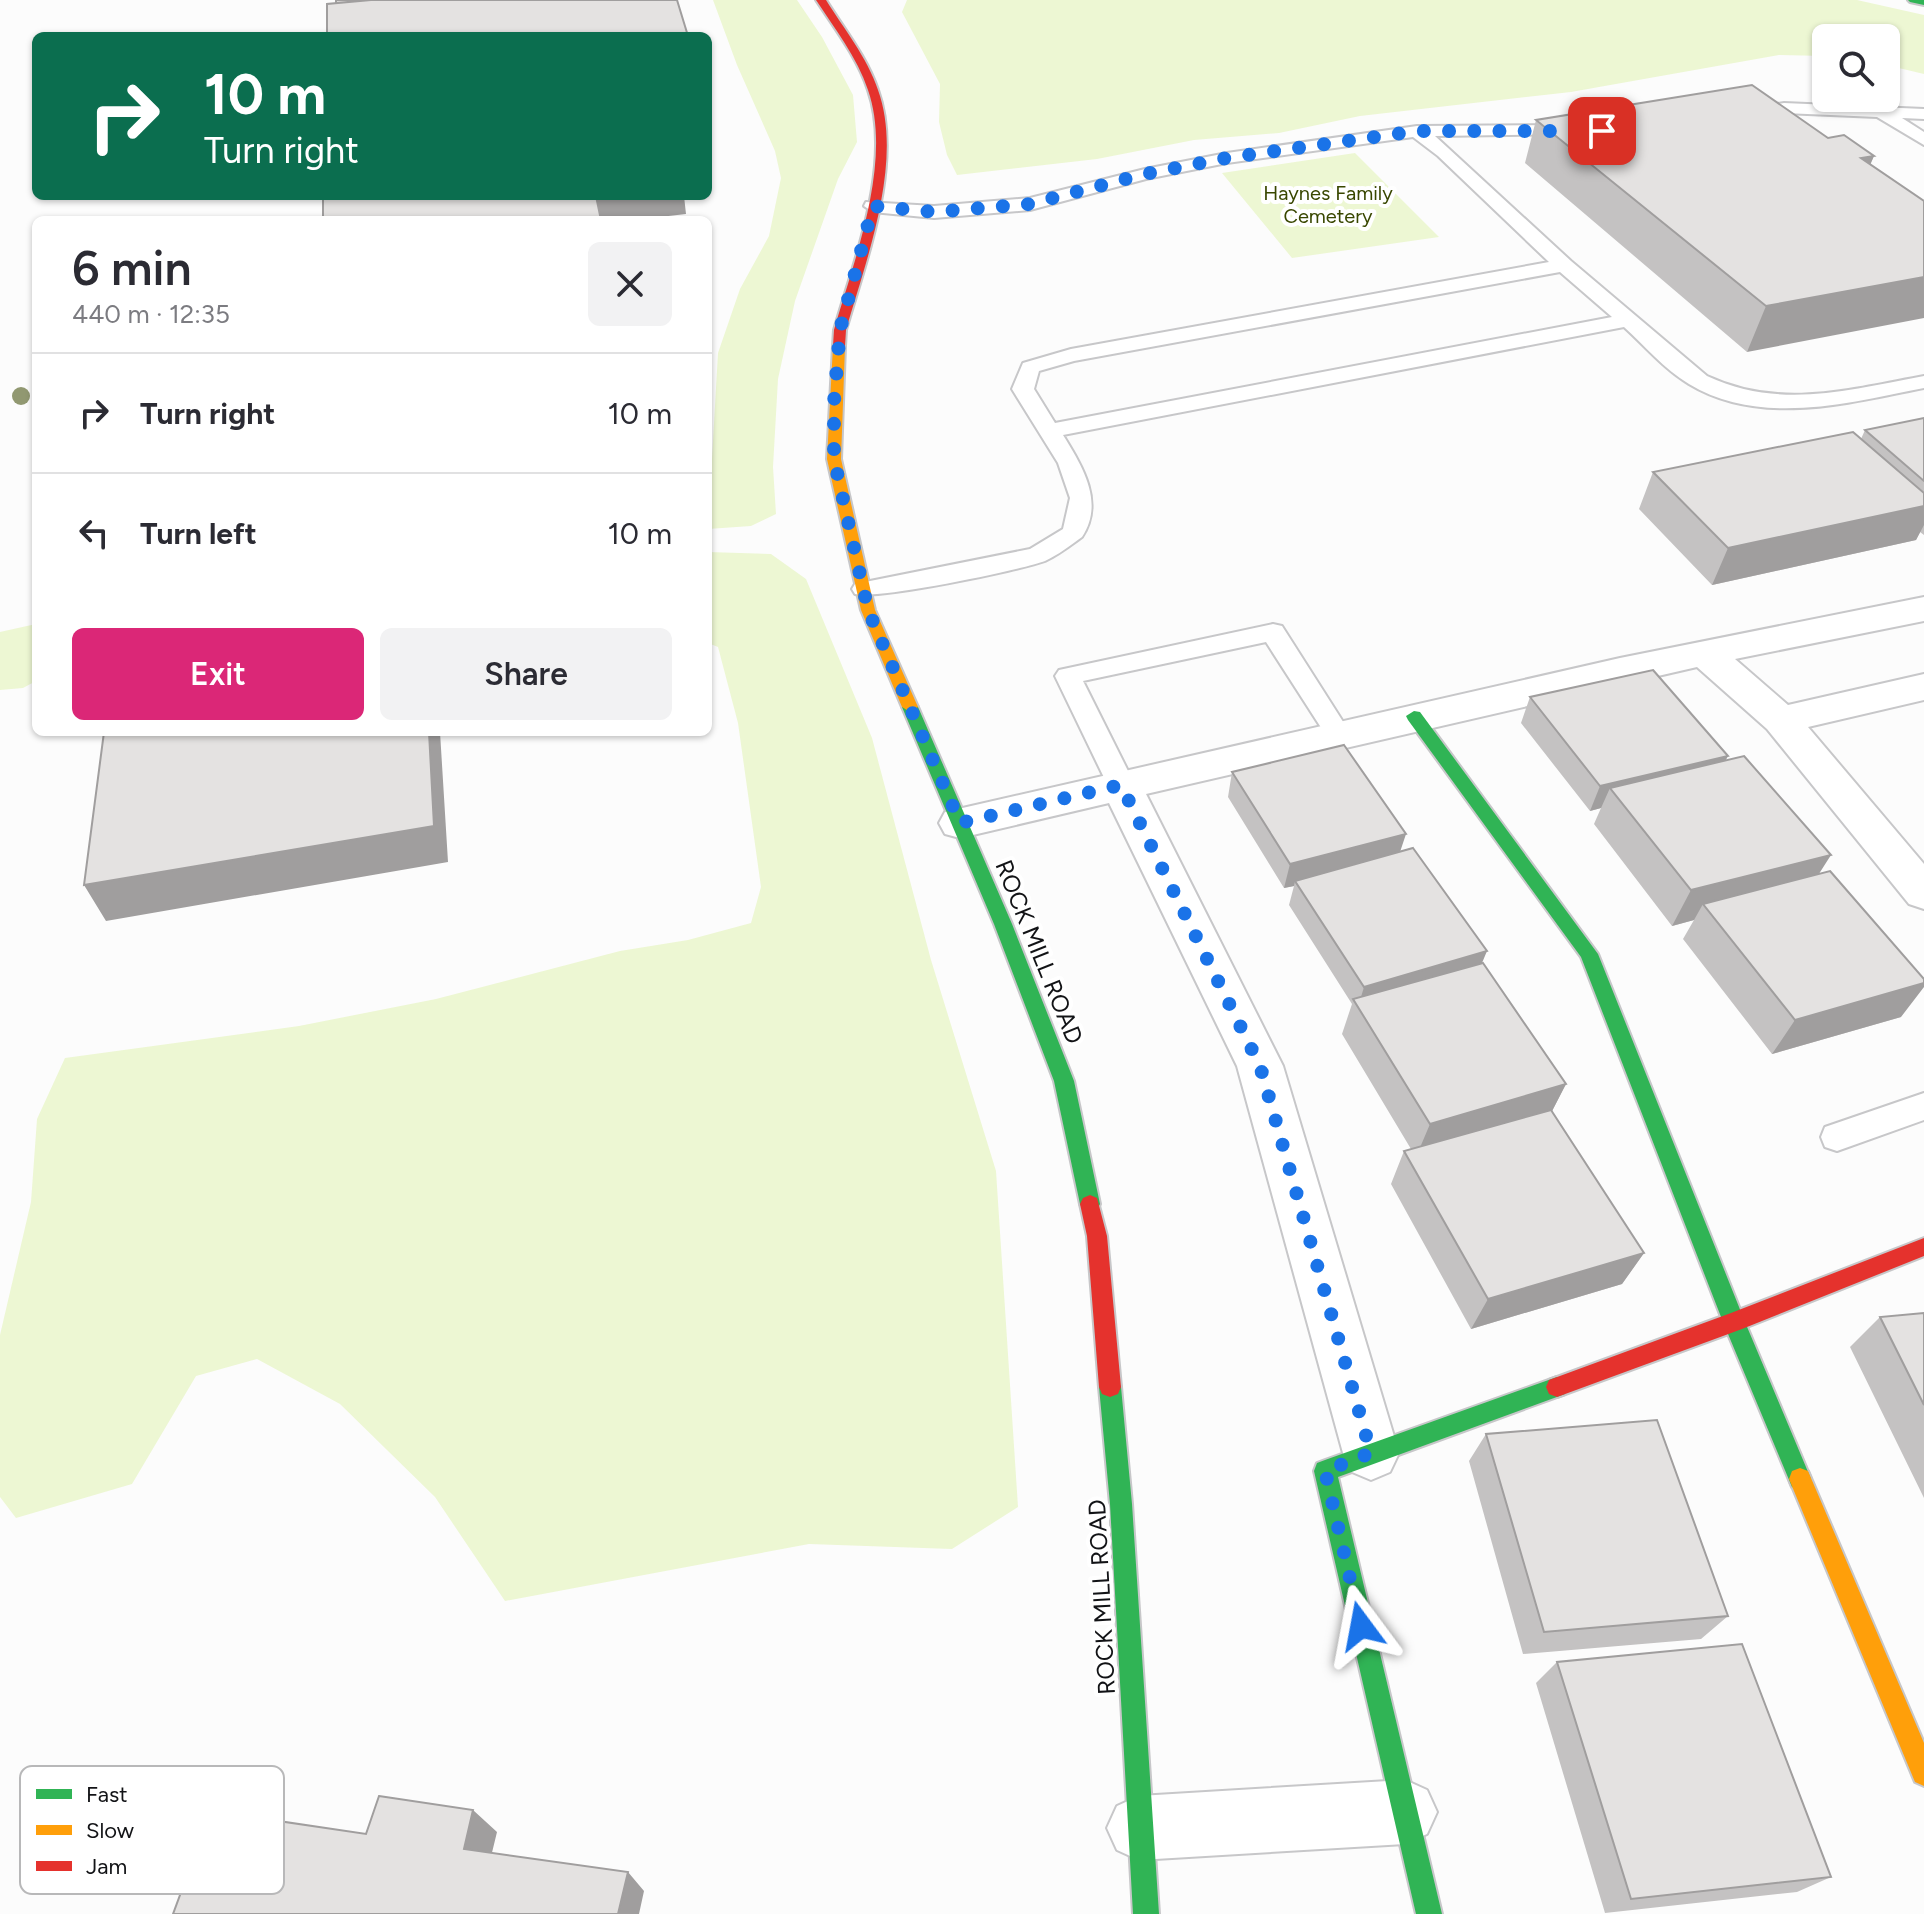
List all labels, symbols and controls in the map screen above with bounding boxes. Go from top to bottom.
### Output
map controls [1812,24,1900,112]
button: search [1812,24,1900,112]
text: 10 m [204,61,326,128]
icon: right [72,64,176,168]
pin [1568,97,1636,165]
icon: arrive [1580,109,1624,153]
text: Turn right [204,129,359,172]
park label: Haynes Family Cemetery [1263,181,1393,228]
text: 6 min [72,239,192,297]
button: close [588,242,672,326]
text: 440 m · 12:35 [72,298,230,330]
icon: right [72,391,116,435]
text: Turn right [140,395,275,432]
text: 10 m [607,395,672,432]
icon: left [72,511,116,555]
text: Turn left [140,515,257,552]
text: 10 m [607,515,672,552]
button: Exit [72,628,364,720]
button: Share [380,628,672,720]
street label: ROCK MILL ROAD [989,856,1090,1048]
street label: ROCK MILL ROAD [1082,1499,1121,1695]
position arrow [1319,1584,1403,1668]
legend [20,1766,284,1894]
text: Fast [86,1781,128,1808]
text: Slow [86,1817,135,1844]
text: Jam [86,1853,127,1880]

